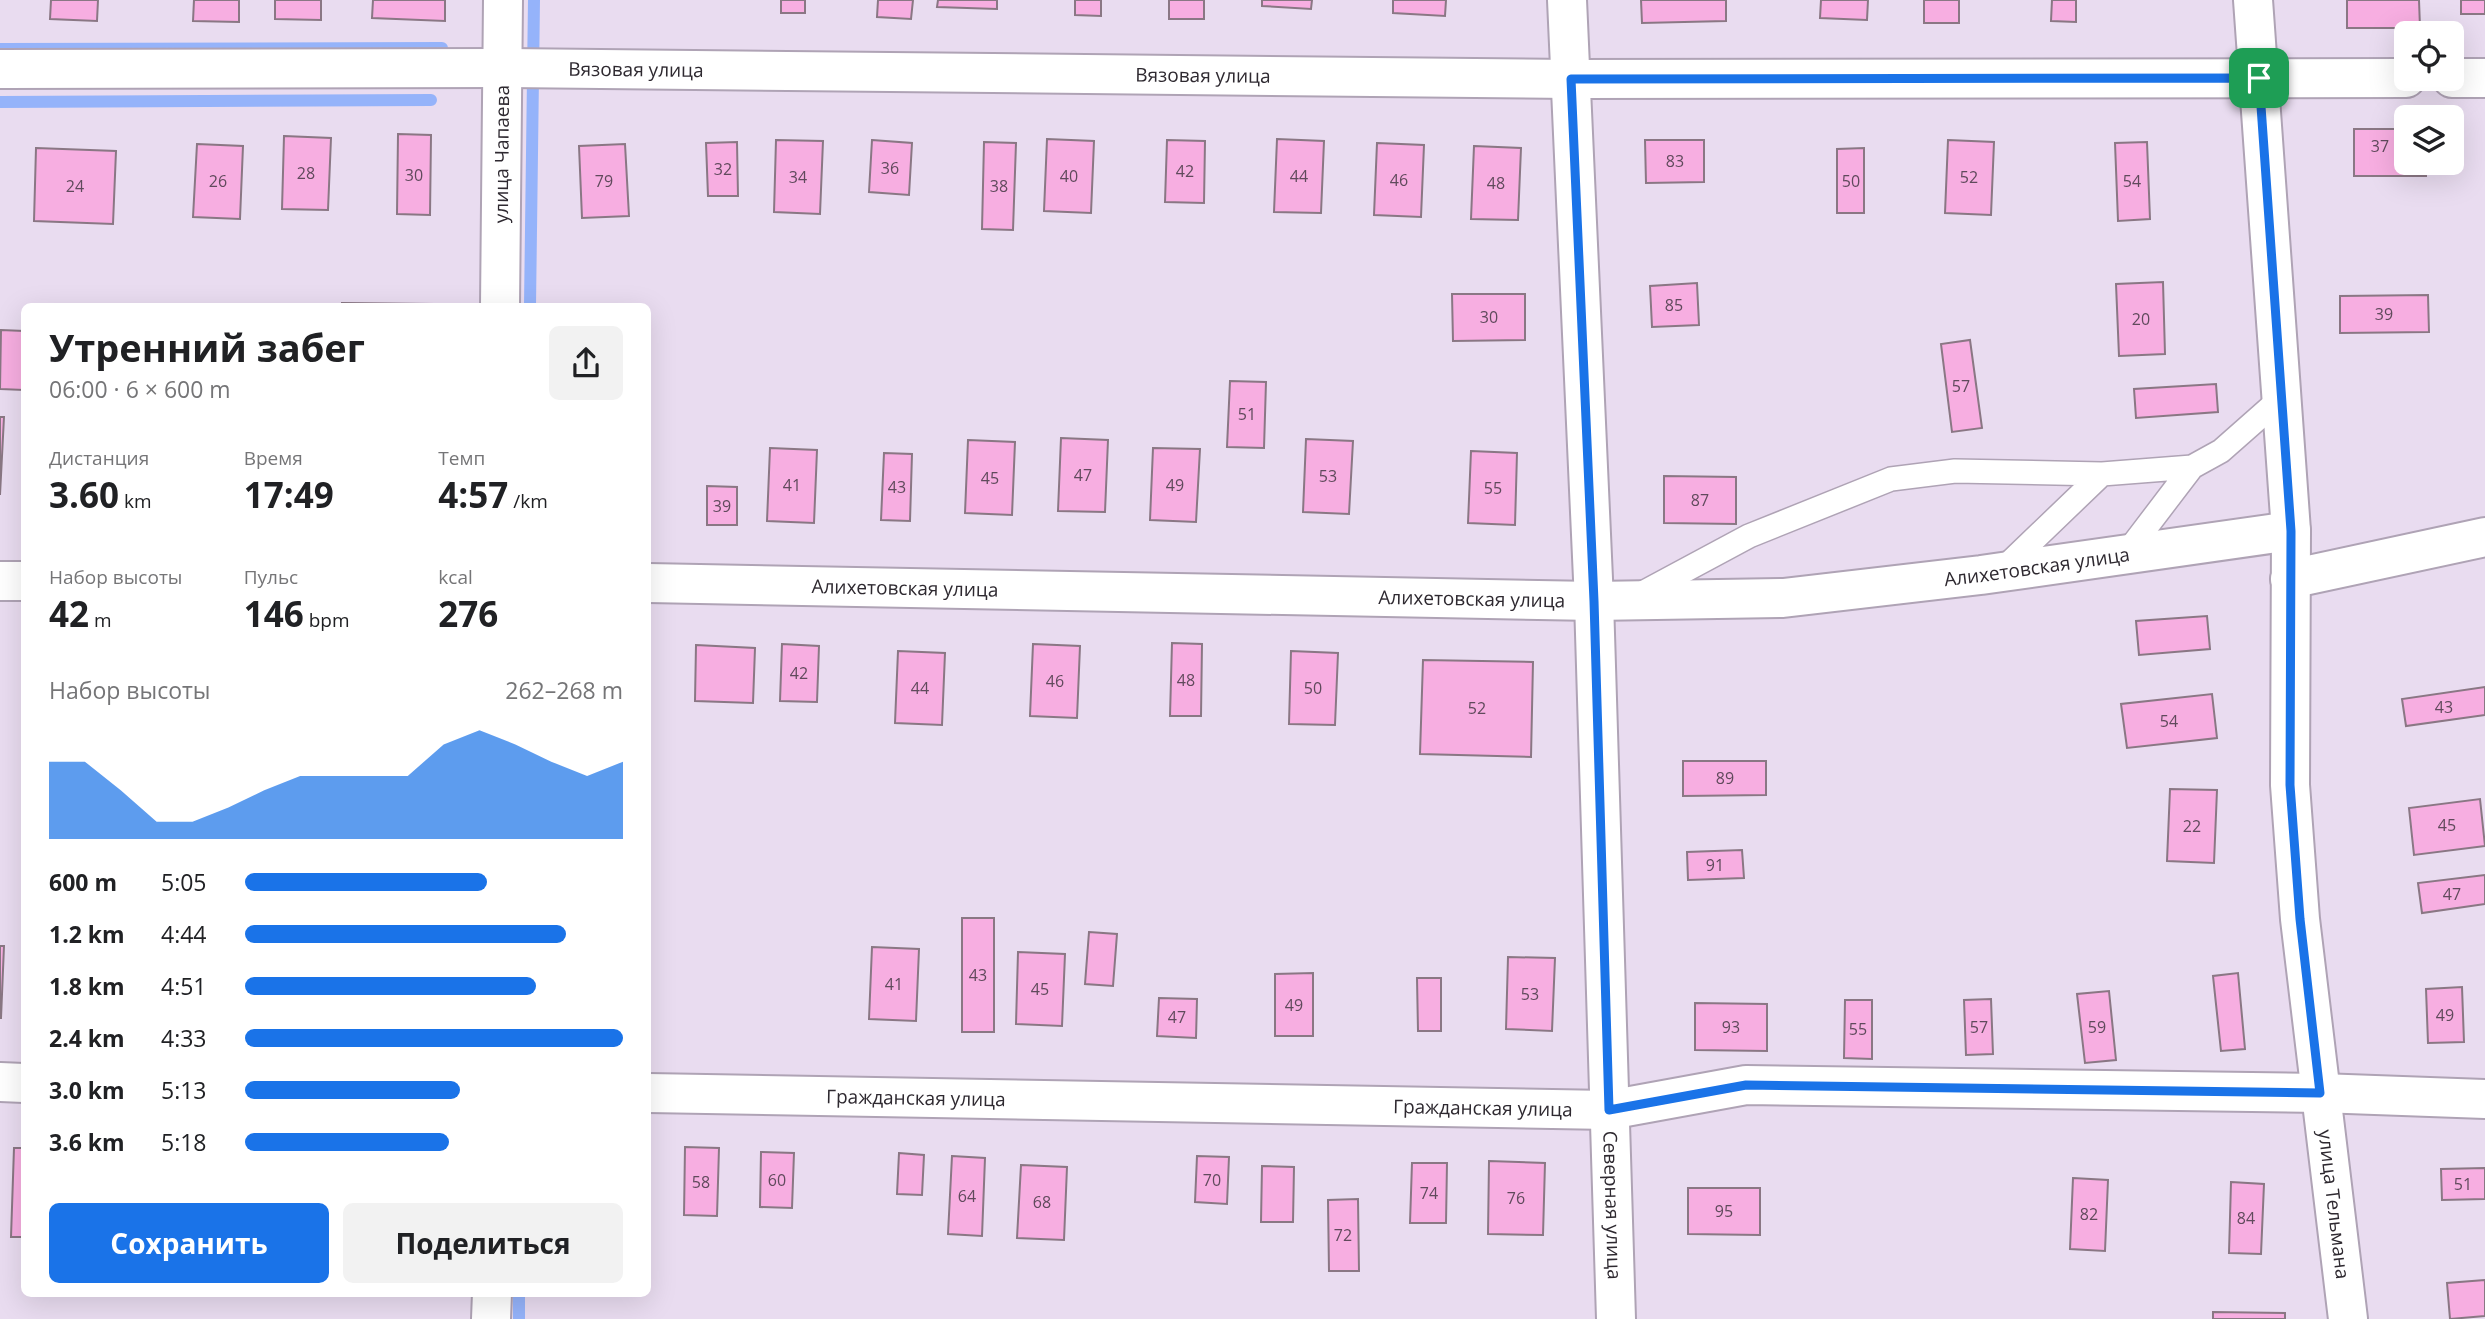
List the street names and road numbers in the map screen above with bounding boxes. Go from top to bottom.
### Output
street label: Вязовая улица [568,56,704,83]
street label: Вязовая улица [1135,62,1271,89]
street label: улица Чапаева [488,85,515,223]
street label: Алихетовская улица [1943,541,2131,592]
street label: Алихетовская улица [811,573,999,603]
street label: Алихетовская улица [1378,584,1566,613]
street label: Гражданская улица [826,1083,1006,1112]
street label: Гражданская улица [1393,1093,1573,1122]
street label: улица Тельмана [2312,1128,2356,1280]
street label: Северная улица [1597,1130,1628,1280]

